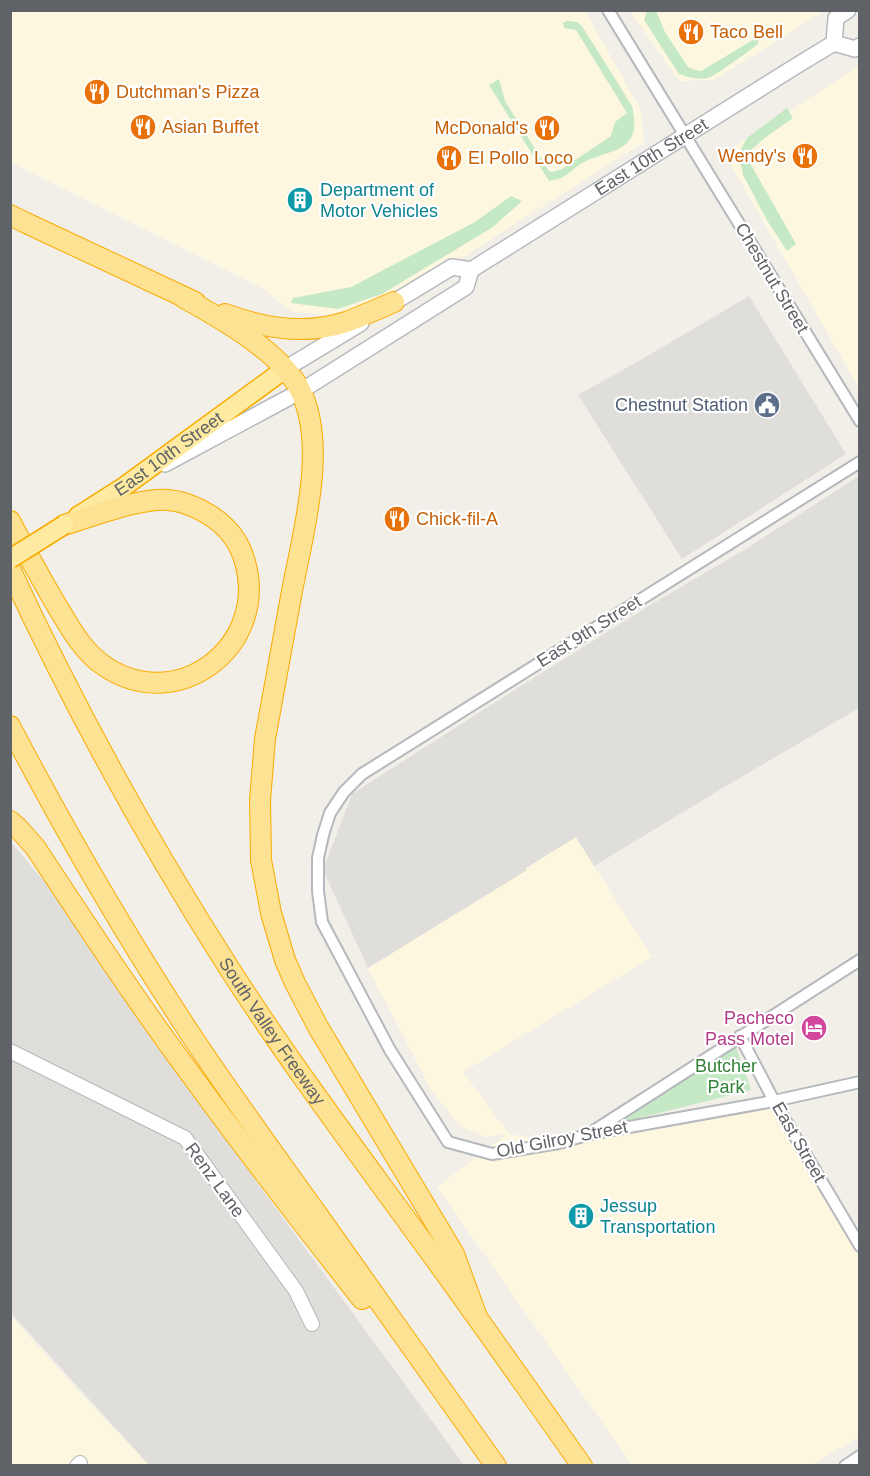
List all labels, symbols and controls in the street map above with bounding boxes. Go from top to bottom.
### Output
restaurant icon: Taco Bell [676,17,706,47]
place label: Taco Bell [710,22,783,42]
restaurant icon: Dutchman's Pizza [82,77,112,107]
place label: Dutchman's Pizza [116,82,260,102]
restaurant icon: Asian Buffet [128,112,158,142]
restaurant icon: McDonald's [532,113,562,143]
street label: East 10th Street [591,114,711,200]
place label: Asian Buffet [162,117,259,137]
place label: McDonald's [435,118,528,138]
restaurant icon: Wendy's [790,141,820,171]
restaurant icon: El Pollo Loco [434,143,464,173]
place label: Wendy's [718,146,786,166]
place label: El Pollo Loco [468,148,573,168]
place label: Department of Motor Vehicles [320,180,438,221]
building icon: Department of Motor Vehicles [285,185,315,215]
street label: Chestnut Street [731,219,813,337]
public building icon: Chestnut Station [752,390,782,420]
place label: Chestnut Station [615,395,748,415]
street label: East 10th Street [111,408,227,500]
restaurant icon: Chick-fil-A [382,504,412,534]
place label: Chick-fil-A [416,509,498,529]
street label: East 9th Street [533,591,645,671]
street label: South Valley Freeway [215,954,329,1109]
place label: Pacheco Pass Motel [705,1008,794,1049]
hotel icon: Pacheco Pass Motel [799,1013,829,1043]
park label: Butcher Park [695,1056,757,1097]
street label: East Street [768,1098,830,1186]
street label: Old Gilroy Street [495,1116,629,1162]
street label: Renz Lane [181,1139,249,1221]
place label: Jessup Transportation [600,1196,715,1237]
building icon: Jessup Transportation [566,1201,596,1231]

